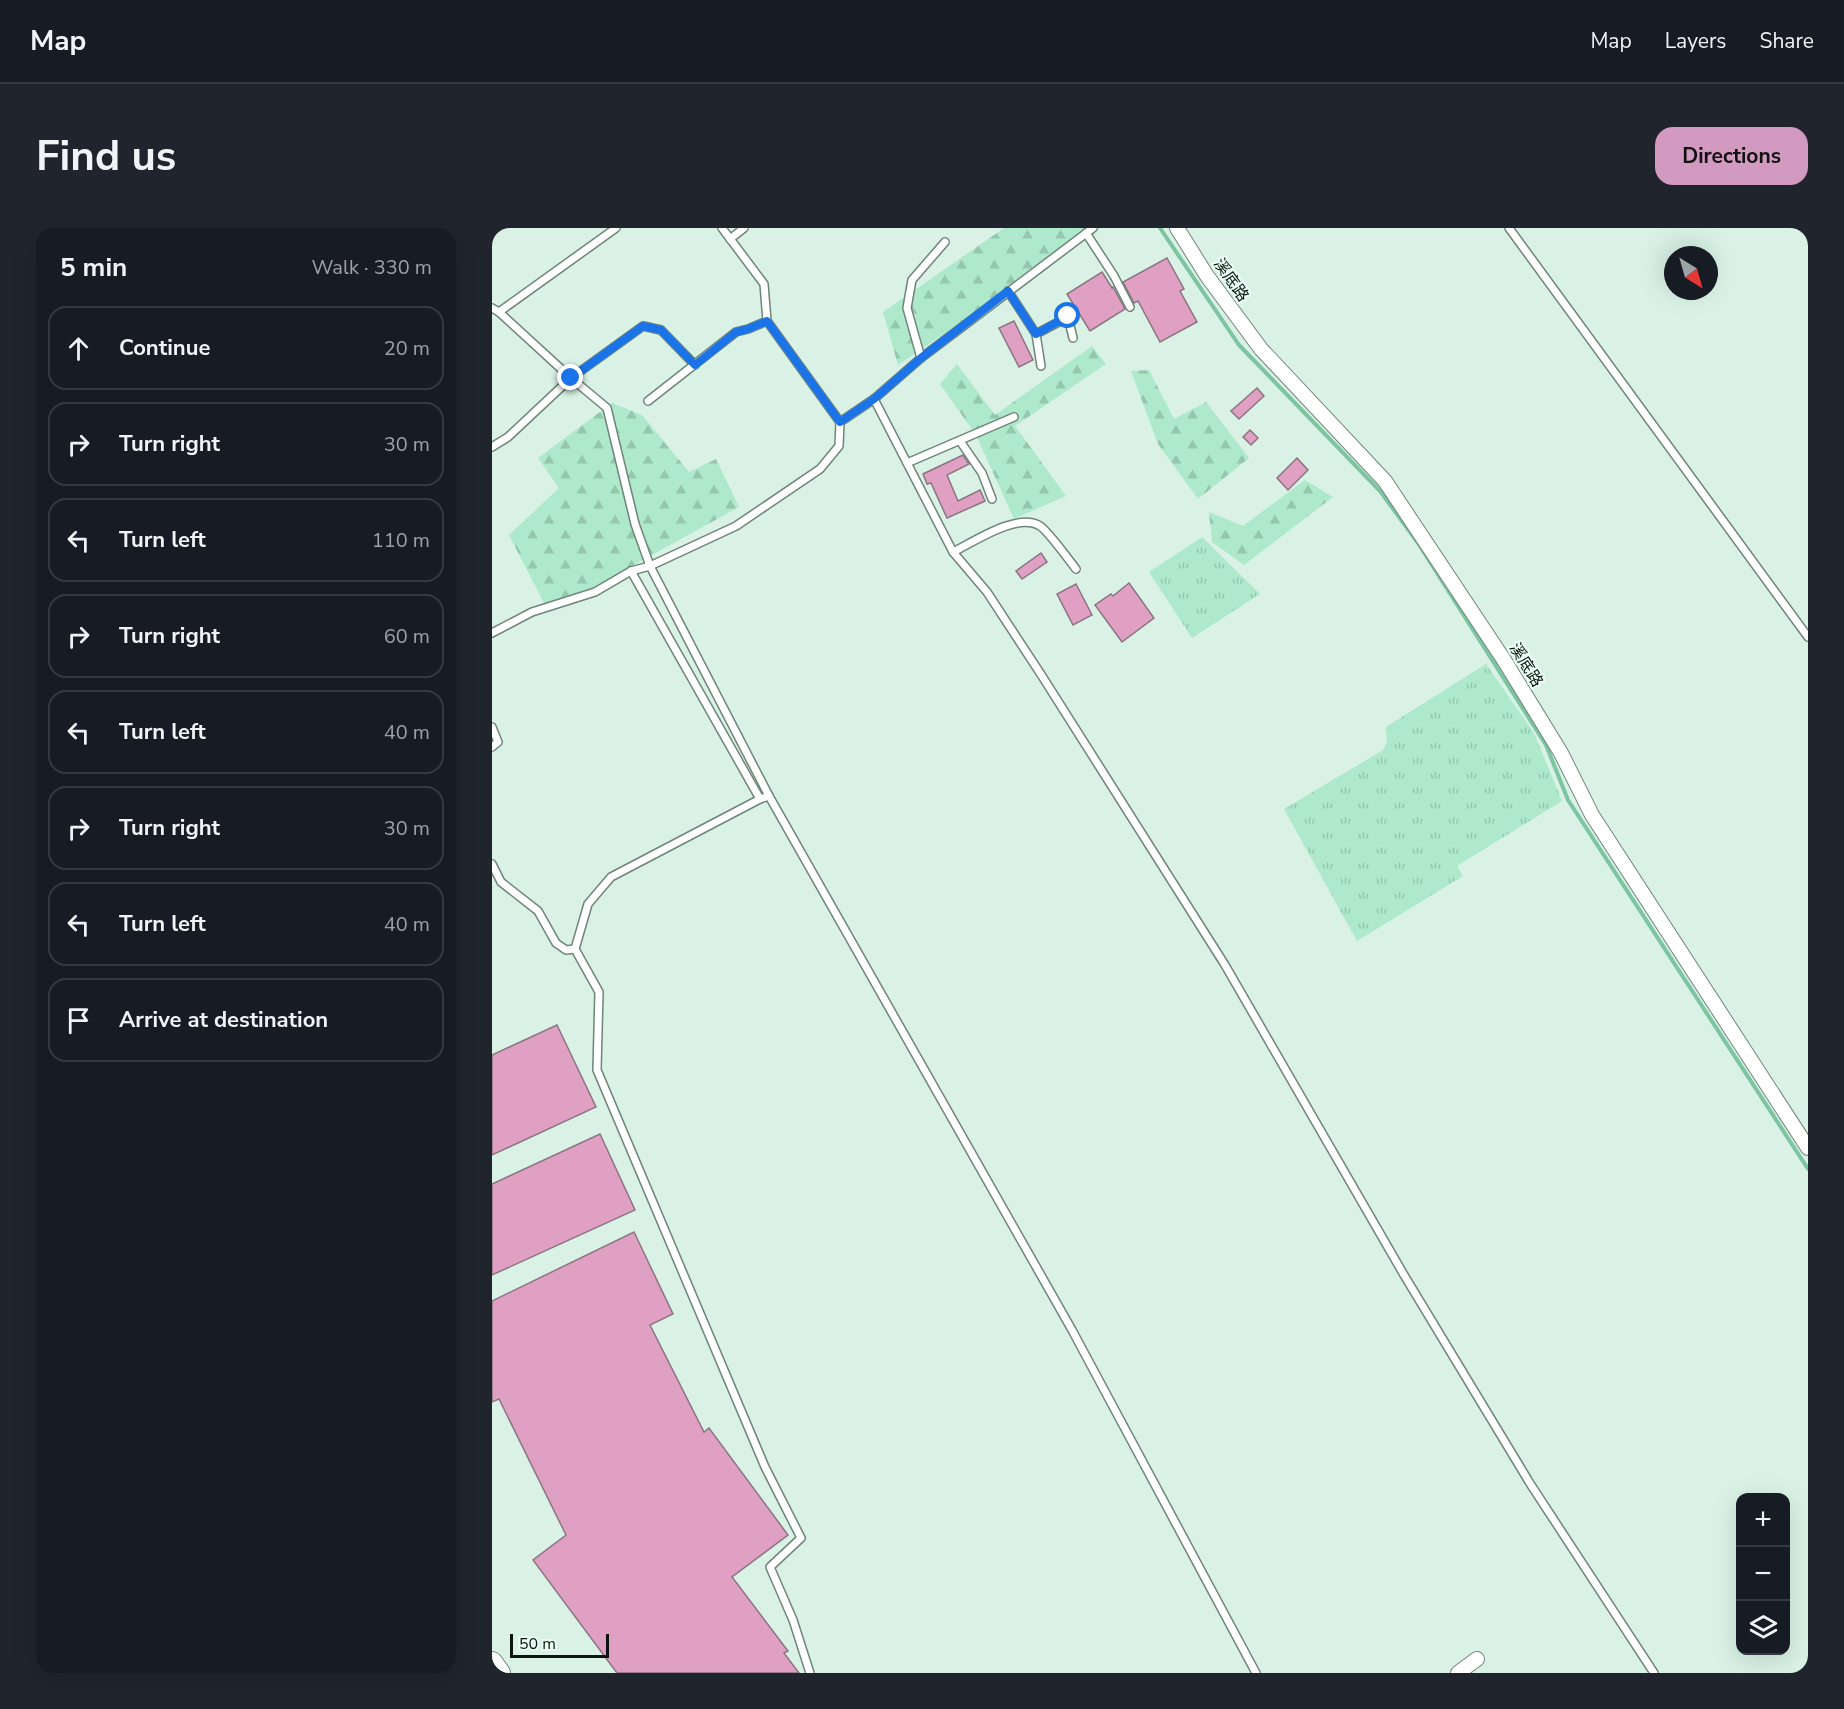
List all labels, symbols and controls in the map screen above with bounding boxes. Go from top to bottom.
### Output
text: Map [30,22,86,60]
text: Map [1590,27,1632,55]
text: Layers [1665,27,1726,55]
text: Share [1759,27,1814,55]
button: Directions [1655,127,1808,185]
text: Find us [36,128,176,185]
north arrow [1664,246,1718,300]
text: 5 min [60,250,127,285]
text: Walk · 330 m [312,254,432,281]
street label: 溪底路 [1208,254,1254,306]
route start [1054,302,1080,328]
icon: ahead [62,332,95,365]
text: Continue [119,333,210,363]
text: 20 m [384,335,430,362]
route end [557,364,583,390]
icon: right [62,428,95,461]
text: Turn right [119,429,220,459]
text: 30 m [384,431,430,458]
icon: left [62,524,95,557]
text: Turn left [119,525,206,555]
text: 110 m [372,527,430,554]
icon: right [62,620,95,653]
text: Turn right [119,621,220,651]
text: 60 m [384,623,430,650]
street label: 溪底路 [1504,639,1548,691]
icon: left [62,716,95,749]
text: Turn left [119,717,206,747]
text: 40 m [384,719,430,746]
icon: right [62,812,95,845]
text: Turn right [119,813,220,843]
text: 30 m [384,815,430,842]
icon: left [62,908,95,941]
text: Turn left [119,909,206,939]
text: 40 m [384,911,430,938]
icon: arrive [62,1004,95,1037]
text: Arrive at destination [119,1005,328,1035]
map controls [1736,1493,1790,1655]
button: + [1736,1493,1790,1547]
button: − [1736,1547,1790,1601]
button: layers [1736,1601,1790,1655]
scale bar [510,1631,609,1658]
text: 50 m [519,1633,556,1655]

